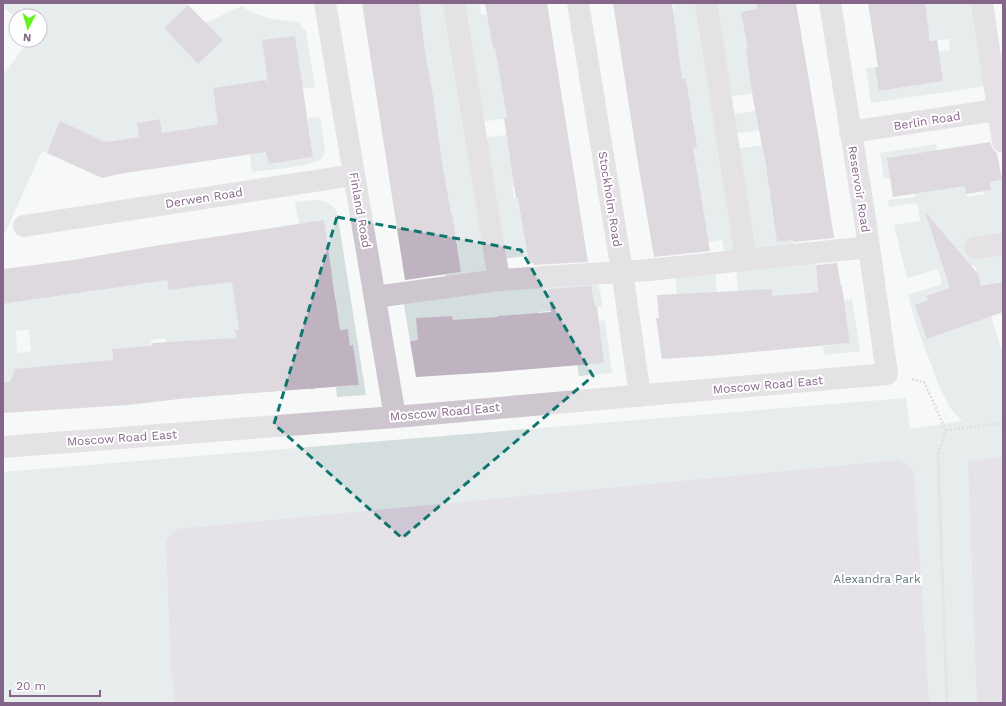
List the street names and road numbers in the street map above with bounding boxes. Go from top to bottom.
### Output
street label: Berlin Road [893,109,961,133]
street label: Reservoir Road [845,145,873,233]
street label: Stockholm Road [596,150,624,248]
street label: Finland Road [346,171,374,249]
street label: Derwen Road [164,185,244,211]
street label: Moscow Road East [712,373,824,397]
street label: Moscow Road East [389,400,501,424]
street label: Moscow Road East [66,427,178,449]

